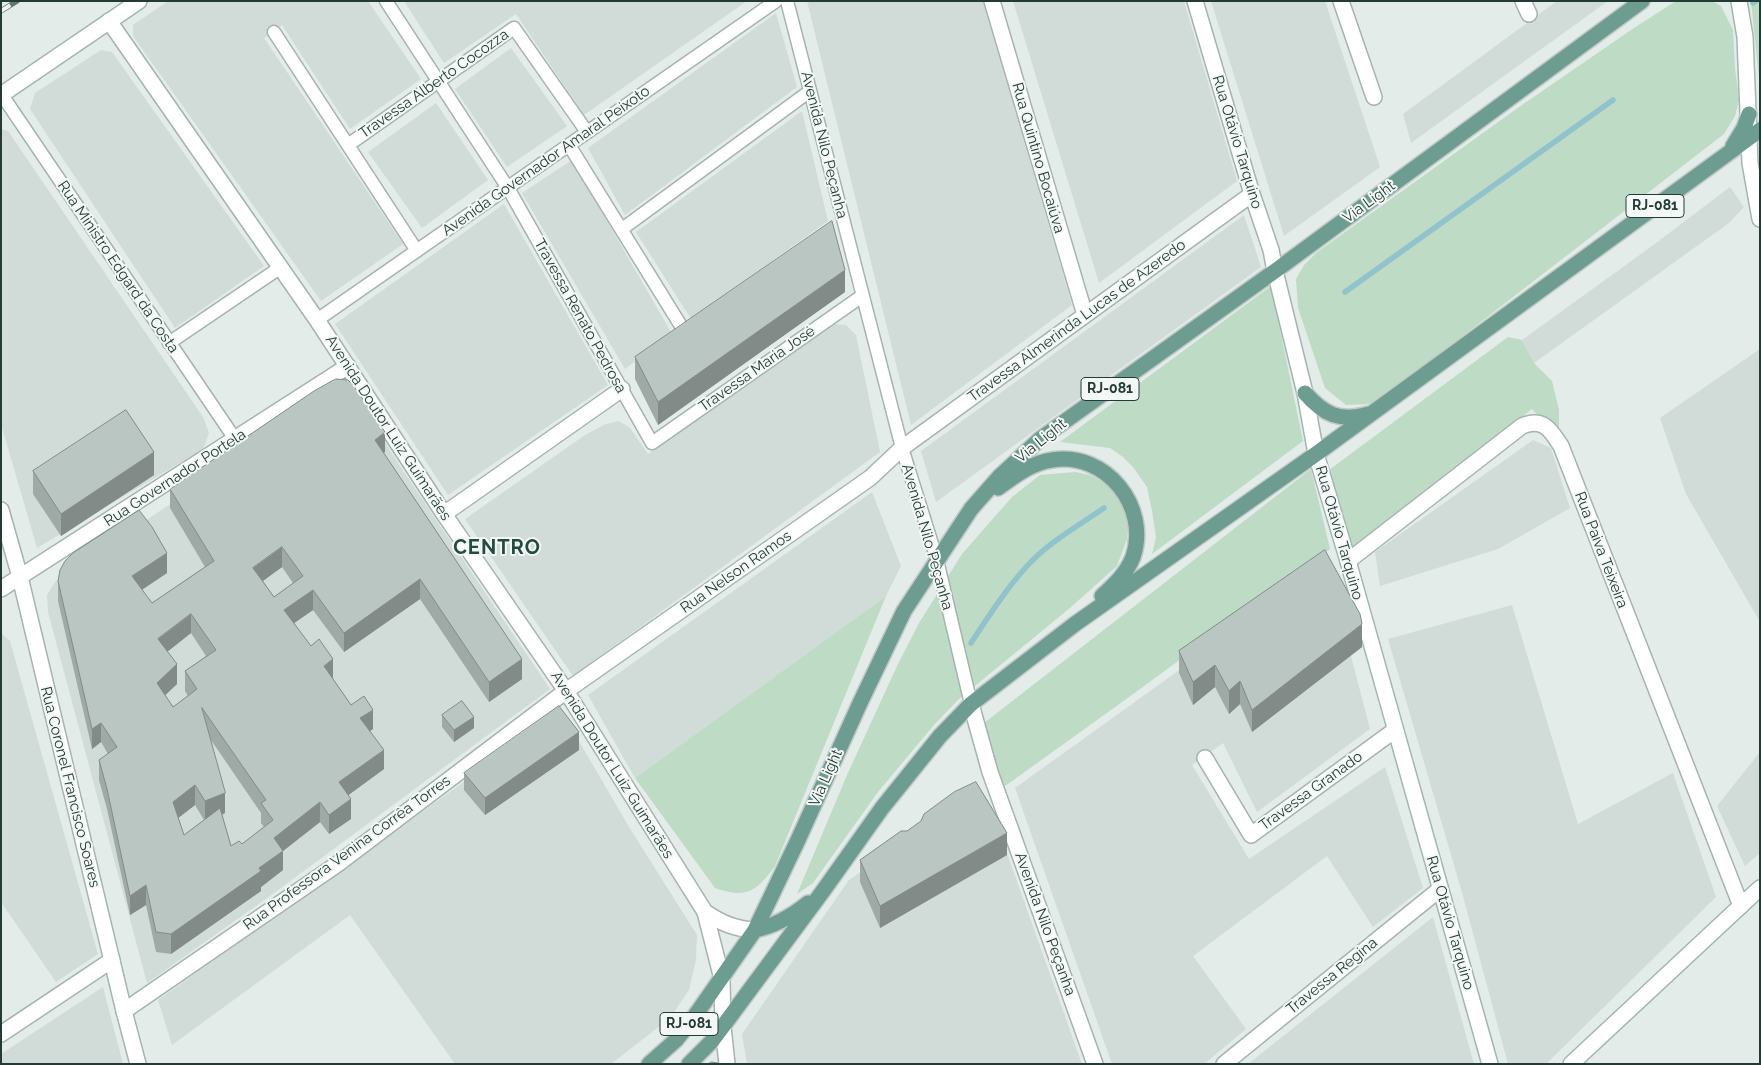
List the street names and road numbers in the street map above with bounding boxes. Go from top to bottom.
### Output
street label: Travessa Alberto Cocozza [356,26,512,142]
street label: Avenida Nilo Peçanha [797,69,851,221]
street label: Rua Otávio Tarquino [1208,73,1266,211]
street label: Rua Quintino Bocaiúva [1008,81,1068,235]
street label: Avenida Governador Amaral Peixoto [439,82,653,240]
street label: Rua Ministro Edgard da Costa [54,177,182,357]
street label: Via Light [1339,177,1399,227]
road number: RJ-081 [1626,195,1684,218]
street label: Travessa Renato Pedrosa [530,236,630,396]
street label: Travessa Almerinda Lucas de Azeredo [965,236,1189,406]
street label: Travessa Maria José [695,322,819,416]
street label: Avenida Doutor Luiz Guimarães [321,332,455,524]
road number: RJ-081 [1081,378,1139,400]
street label: Via Light [1012,415,1070,467]
street label: Rua Governador Portela [101,425,249,531]
street label: Avenida Nilo Peçanha [898,462,956,612]
street label: Rua Otávio Tarquino [1311,464,1367,602]
street label: Rua Paiva Teixeira [1571,489,1631,611]
street label: Rua Nelson Ramos [677,527,795,617]
street label: Avenida Doutor Luiz Guimarães [547,668,677,862]
street label: Rua Coronel Francisco Soares [36,685,104,889]
street label: Via Light [805,747,847,809]
street label: Travessa Granado [1256,747,1366,835]
street label: Rua Professora Venina Corrêa Torres [240,772,454,934]
street label: Avenida Nilo Peçanha [1011,850,1079,998]
street label: Rua Otávio Tarquino [1422,854,1478,992]
street label: Travessa Regina [1283,934,1381,1018]
road number: RJ-081 [660,1012,718,1036]

